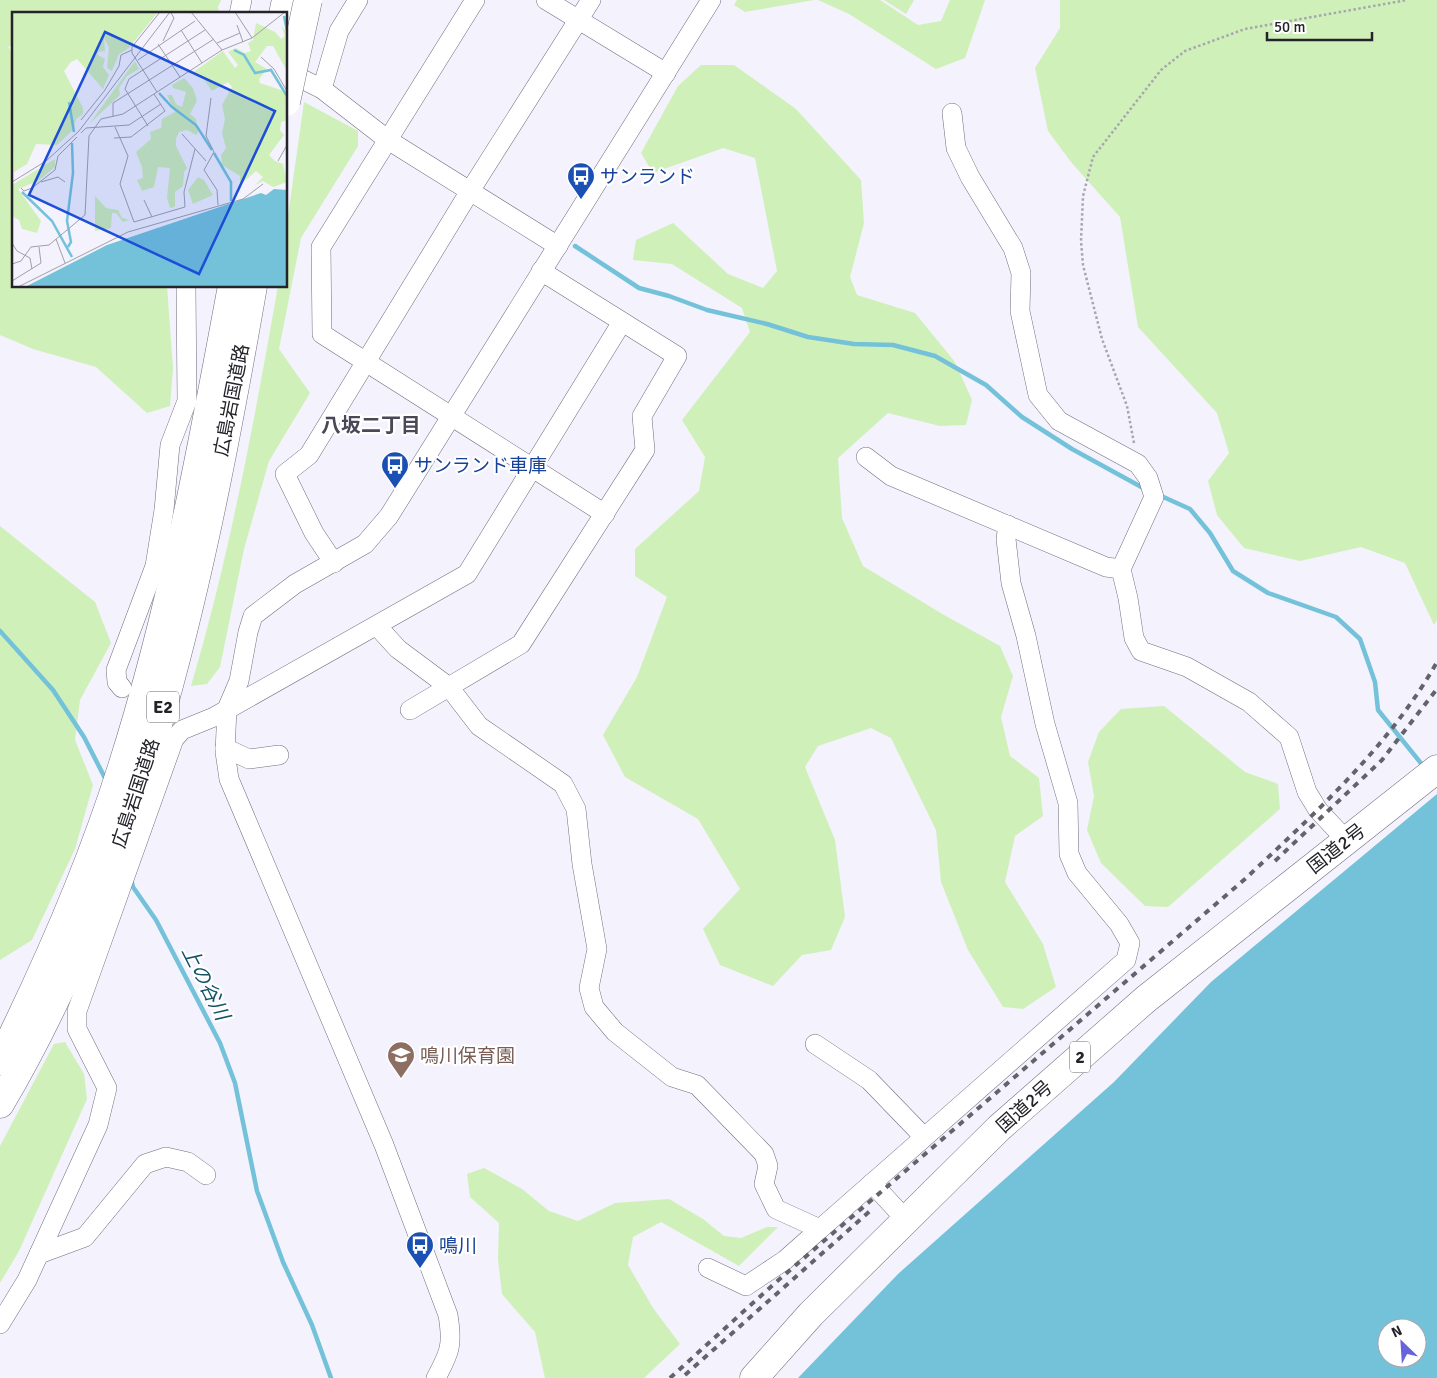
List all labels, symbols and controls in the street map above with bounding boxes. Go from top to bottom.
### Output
scale bar [1267,10,1372,42]
inset map [12,12,288,288]
text: 50 m [1274,18,1305,36]
bus stop icon: サンランド [566,161,596,200]
place label: サンランド [600,165,695,189]
street label: 広島岩国道路 [209,342,255,458]
district label: 八坂二丁目 [321,413,421,438]
bus stop icon: サンランド車庫 [380,450,410,489]
place label: サンランド車庫 [414,454,547,478]
road number: E2 [147,692,179,722]
street label: 広島岩国道路 [107,735,165,851]
street label: 国道2号 [1303,819,1371,879]
water label: 上の谷川 [176,942,236,1026]
school or university icon: 鳴川保育園 [386,1040,416,1079]
road number: 2 [1070,1042,1090,1072]
place label: 鳴川保育園 [420,1044,515,1068]
street label: 国道2号 [992,1075,1058,1138]
bus stop icon: 鳴川 [405,1230,435,1269]
place label: 鳴川 [439,1234,477,1258]
north arrow [1377,1318,1427,1368]
text: N [1389,1322,1405,1341]

